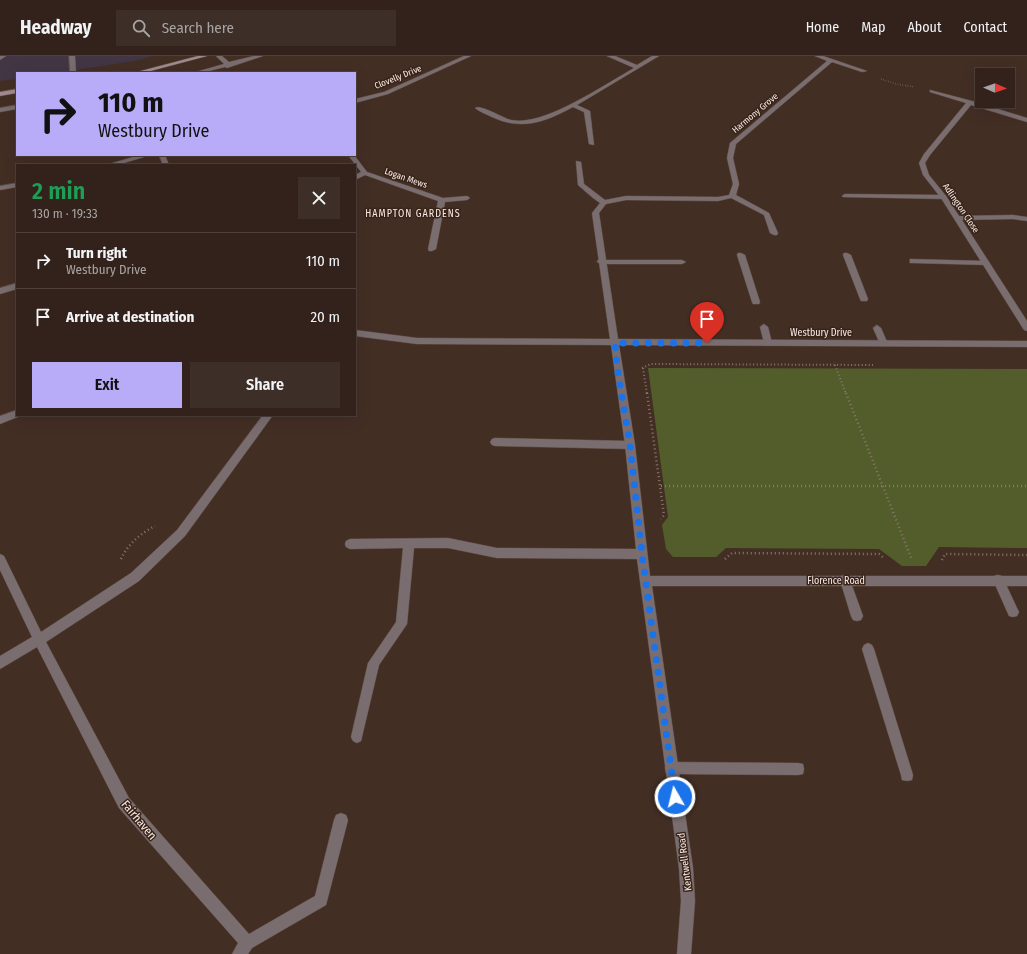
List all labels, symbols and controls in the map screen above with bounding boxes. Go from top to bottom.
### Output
search box [116,10,396,46]
text: Headway [20,16,92,39]
icon: search [130,17,152,39]
text: Search here [162,19,234,37]
text: Home [806,19,839,36]
text: Map [861,19,885,36]
text: About [907,19,942,36]
text: Contact [964,19,1007,36]
street label: Clovelly Drive [373,63,423,91]
north arrow [975,68,1015,108]
map controls [975,68,1015,108]
text: 110 m [98,86,164,119]
icon: right [32,88,84,140]
street label: Harmony Grove [730,91,780,135]
text: Westbury Drive [98,120,209,142]
street label: Logan Mews [383,166,429,190]
text: 2 min [32,177,85,205]
button: close [298,177,340,219]
street label: Adlington Close [941,181,982,235]
text: 130 m · 19:33 [32,206,98,221]
district label: HAMPTON GARDENS [365,208,461,220]
text: Turn right [66,244,127,262]
icon: right [32,250,54,272]
text: 110 m [306,252,340,270]
text: Westbury Drive [66,262,146,277]
pin [690,302,724,343]
icon: arrive [32,306,54,328]
text: Arrive at destination [66,308,194,326]
text: 20 m [311,308,340,326]
icon: arrive [696,308,718,330]
street label: Westbury Drive [790,327,852,339]
button: Exit [32,362,182,408]
button: Share [190,362,340,408]
street label: Florence Road [807,575,865,587]
position arrow [654,776,696,818]
street label: Fairhaven [118,797,160,843]
street label: Kentwell Road [675,832,695,892]

